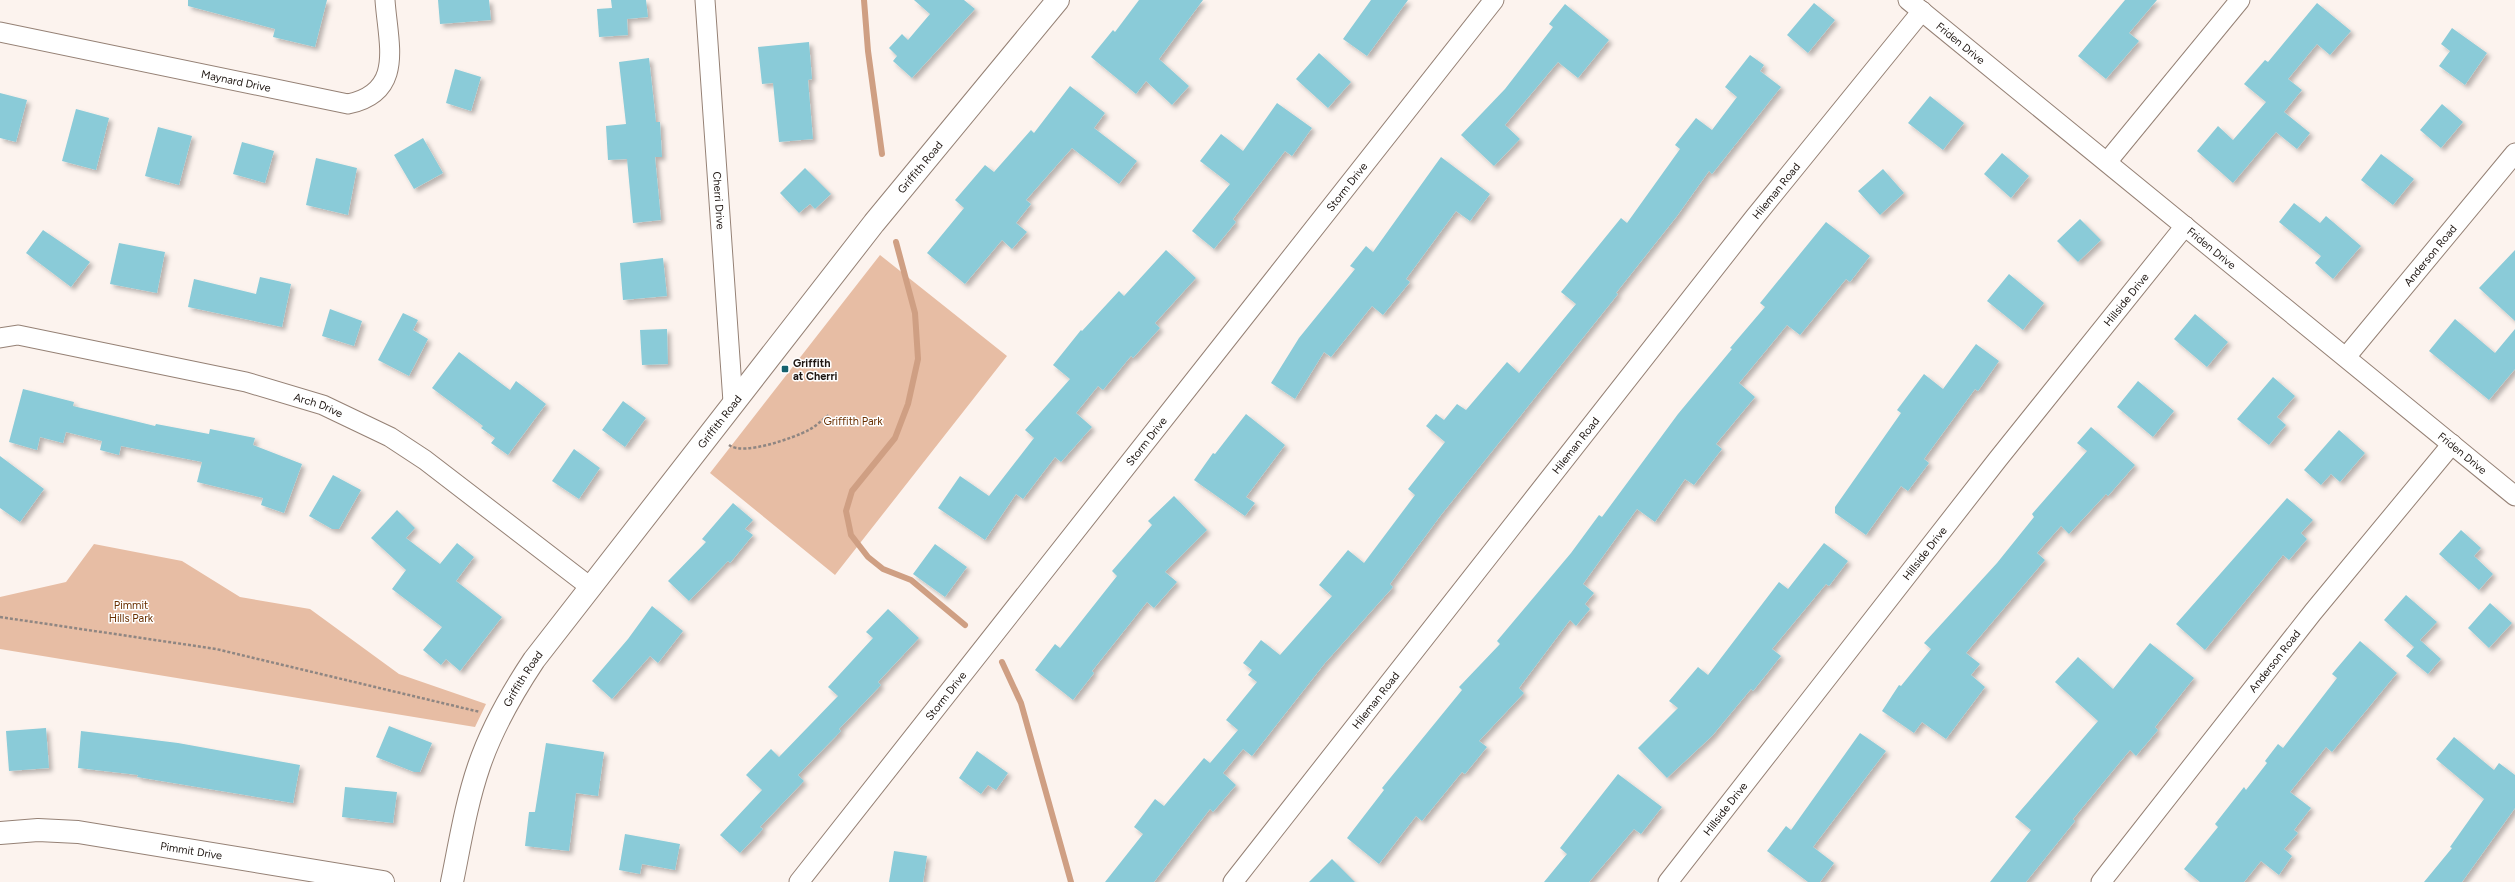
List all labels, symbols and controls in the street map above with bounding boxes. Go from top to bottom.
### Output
street label: Friden Drive [1933,20,1987,67]
street label: Maynard Drive [200,68,272,95]
street label: Griffith Road [895,139,946,196]
street label: Storm Drive [1324,160,1370,214]
street label: Hileman Road [1750,160,1803,222]
street label: Cherri Drive [710,171,727,230]
street label: Anderson Road [2401,222,2460,289]
street label: Friden Drive [2184,225,2238,272]
street label: Hillside Drive [2101,271,2152,329]
place label: Griffith at Cherri [793,357,838,383]
marker: Griffith at Cherri [780,364,790,374]
street label: Arch Drive [292,391,345,421]
street label: Griffith Road [695,393,745,451]
park label: Griffith Park [823,415,883,428]
street label: Storm Drive [1123,415,1170,469]
street label: Hileman Road [1550,415,1602,477]
street label: Friden Drive [2435,430,2489,477]
street label: Hillside Drive [1900,524,1950,583]
park label: Pimmit Hills Park [109,599,154,625]
street label: Anderson Road [2246,628,2303,695]
street label: Griffith Road [501,648,546,709]
street label: Storm Drive [923,669,969,723]
street label: Hileman Road [1350,670,1402,732]
street label: Hillside Drive [1701,780,1750,838]
street label: Pimmit Drive [159,840,223,863]

